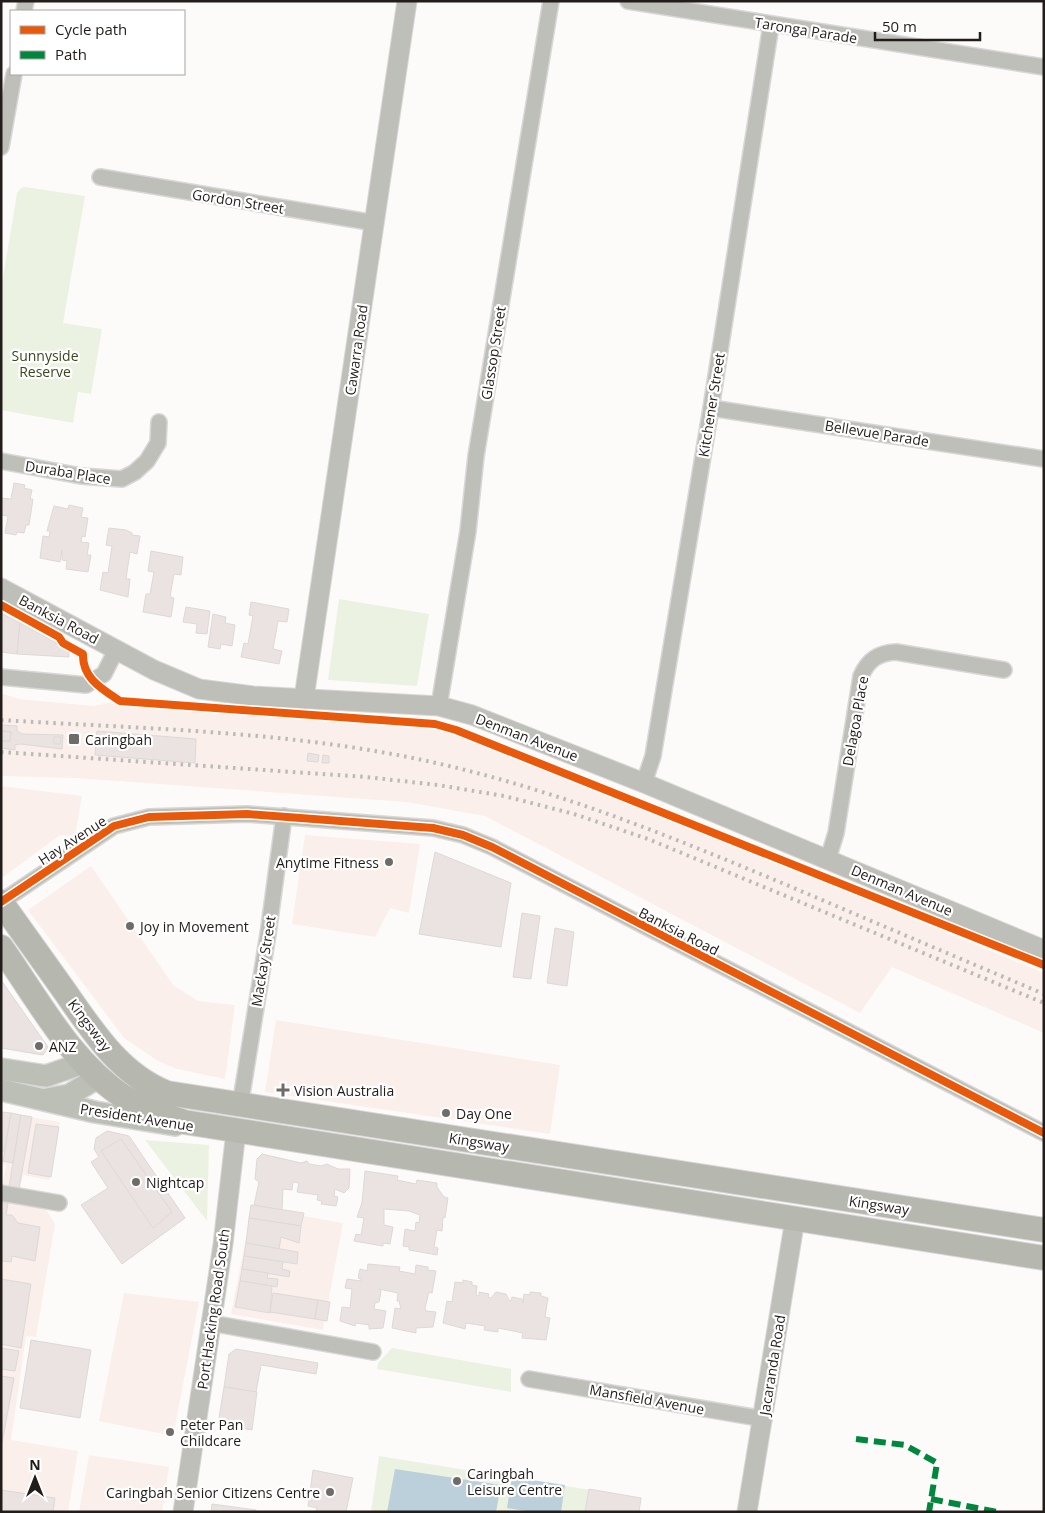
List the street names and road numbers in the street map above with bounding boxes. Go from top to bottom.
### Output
street label: Taronga Parade [753,13,859,47]
street label: Gordon Street [191,184,285,218]
street label: Cawarra Road [340,303,372,397]
street label: Glassop Street [476,305,510,401]
street label: Kitchener Street [693,352,729,458]
street label: Bellevue Parade [824,415,930,451]
street label: Duraba Place [24,456,112,488]
street label: Banksia Road [16,590,102,648]
street label: Delagoa Place [838,674,872,767]
street label: Denman Avenue [473,709,581,765]
street label: Hay Avenue [34,811,110,869]
street label: Denman Avenue [848,860,956,920]
street label: Banksia Road [636,903,722,959]
street label: Mackay Street [246,914,280,1008]
street label: Kingsway [64,995,116,1056]
street label: President Avenue [79,1099,195,1135]
street label: Kingsway [448,1128,511,1156]
street label: Kingsway [848,1191,911,1219]
street label: Port Hacking Road South [192,1227,234,1391]
street label: Jacaranda Road [754,1313,789,1419]
street label: Mansfield Avenue [588,1380,706,1418]

